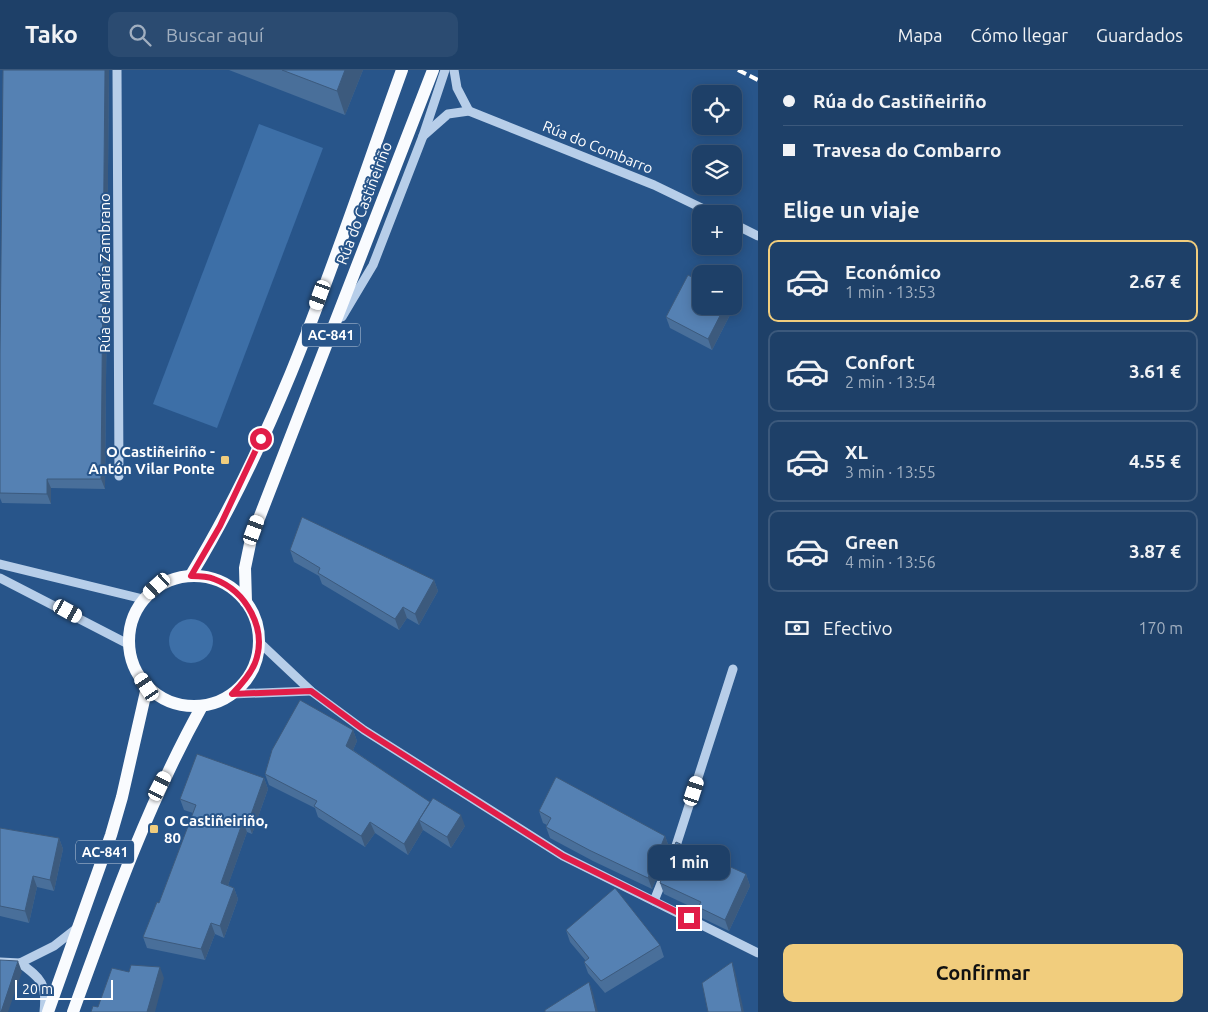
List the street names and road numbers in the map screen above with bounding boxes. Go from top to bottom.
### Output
street label: Rúa do Combarro [540,117,656,177]
street label: Rúa do Castiñeiriño [333,139,395,267]
street label: Rúa de María Zambrano [96,193,113,353]
road number: AC-841 [302,324,360,346]
road number: AC-841 [76,840,134,864]

